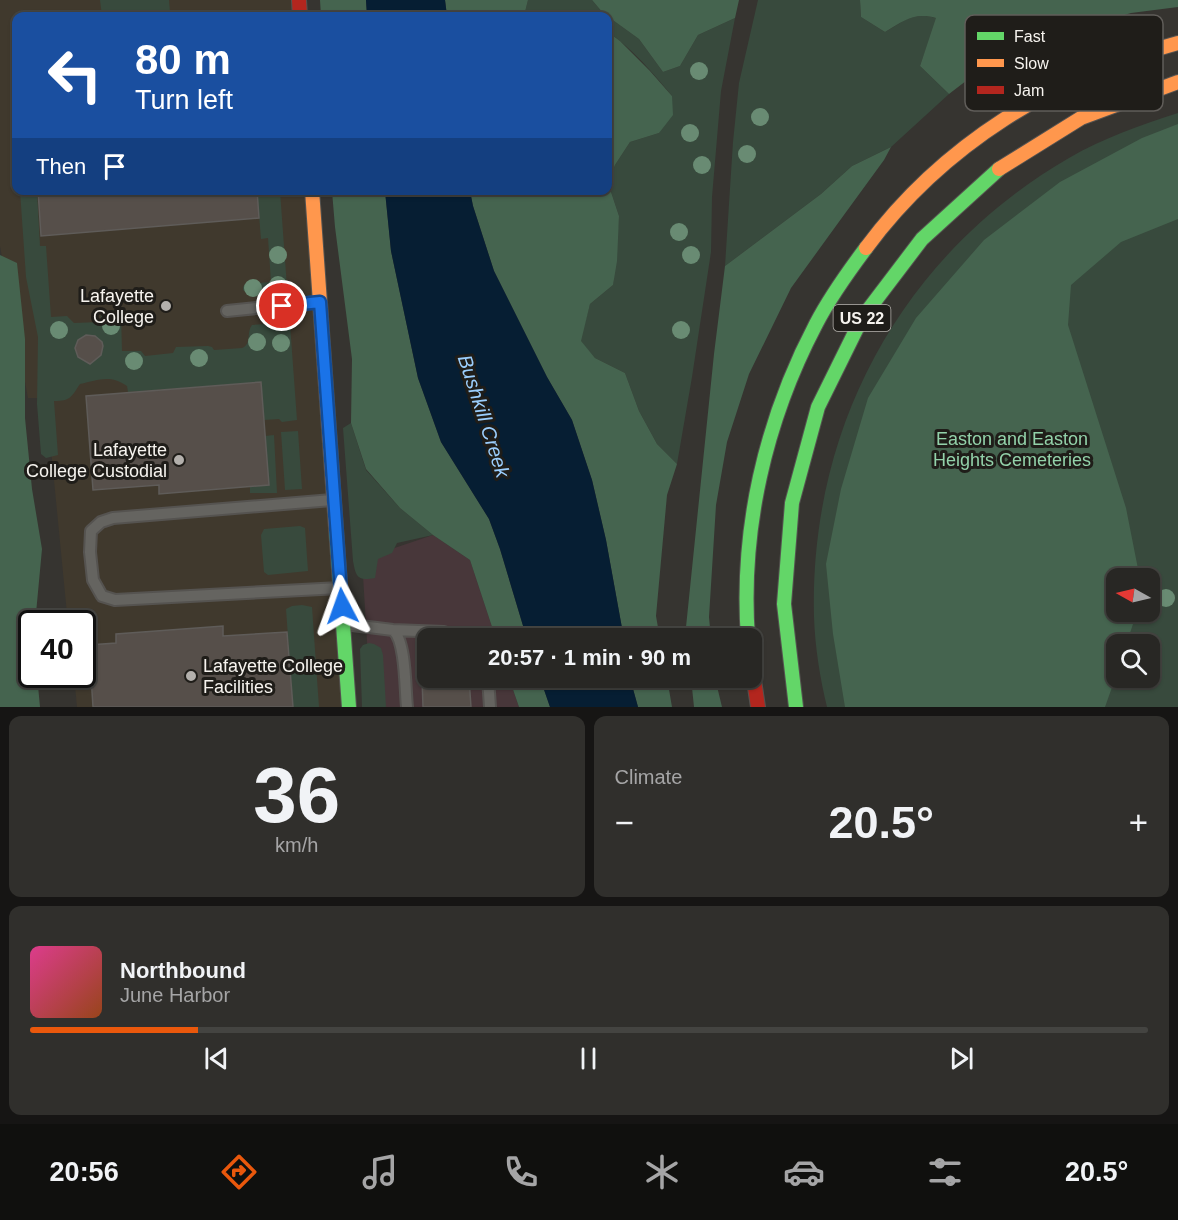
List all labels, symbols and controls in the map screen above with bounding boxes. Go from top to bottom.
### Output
legend [965,15,1163,111]
text: Fast [1014,28,1046,45]
icon: left [36,36,114,114]
text: 80 m [135,36,231,83]
text: Slow [1014,55,1049,72]
text: Jam [1014,82,1044,99]
text: Turn left [135,85,233,115]
icon: arrive [98,150,131,183]
text: Then [36,154,86,179]
pin [256,280,307,331]
place label: Lafayette College [80,286,154,327]
icon: arrive [265,289,298,322]
marker: Lafayette College [159,299,173,313]
road number: US 22 [834,305,890,331]
water label: Bushkill Creek [454,352,515,481]
park label: Easton and Easton Heights Cemeteries [933,429,1091,470]
place label: Lafayette College Custodial [26,440,167,481]
marker: Lafayette College Custodial [172,453,186,467]
north arrow [1106,568,1160,622]
map controls [1106,568,1160,688]
position arrow [310,574,374,638]
speed limit sign: 40 [18,610,96,688]
button: search [1106,634,1160,688]
text: 20:57 · 1 min · 90 m [488,645,691,670]
place label: Lafayette College Facilities [203,656,343,697]
marker: Lafayette College Facilities [184,669,198,683]
text: 36 [253,751,340,839]
text: Climate [615,766,682,788]
text: 20.5° [828,797,934,848]
text: − [615,804,634,841]
text: + [1129,804,1148,841]
text: km/h [275,834,318,856]
text: Northbound [120,958,246,983]
text: June Harbor [120,984,230,1006]
icon: previous [200,1042,233,1075]
icon: pause [572,1042,605,1075]
icon: next [945,1042,978,1075]
icon: directions [218,1151,260,1193]
icon: music [359,1151,401,1193]
icon: phone [500,1151,542,1193]
icon: climate [641,1151,683,1193]
icon: car [783,1151,825,1193]
icon: filters [924,1151,966,1193]
text: 20:56 [50,1157,119,1187]
text: 20.5° [1065,1157,1128,1187]

